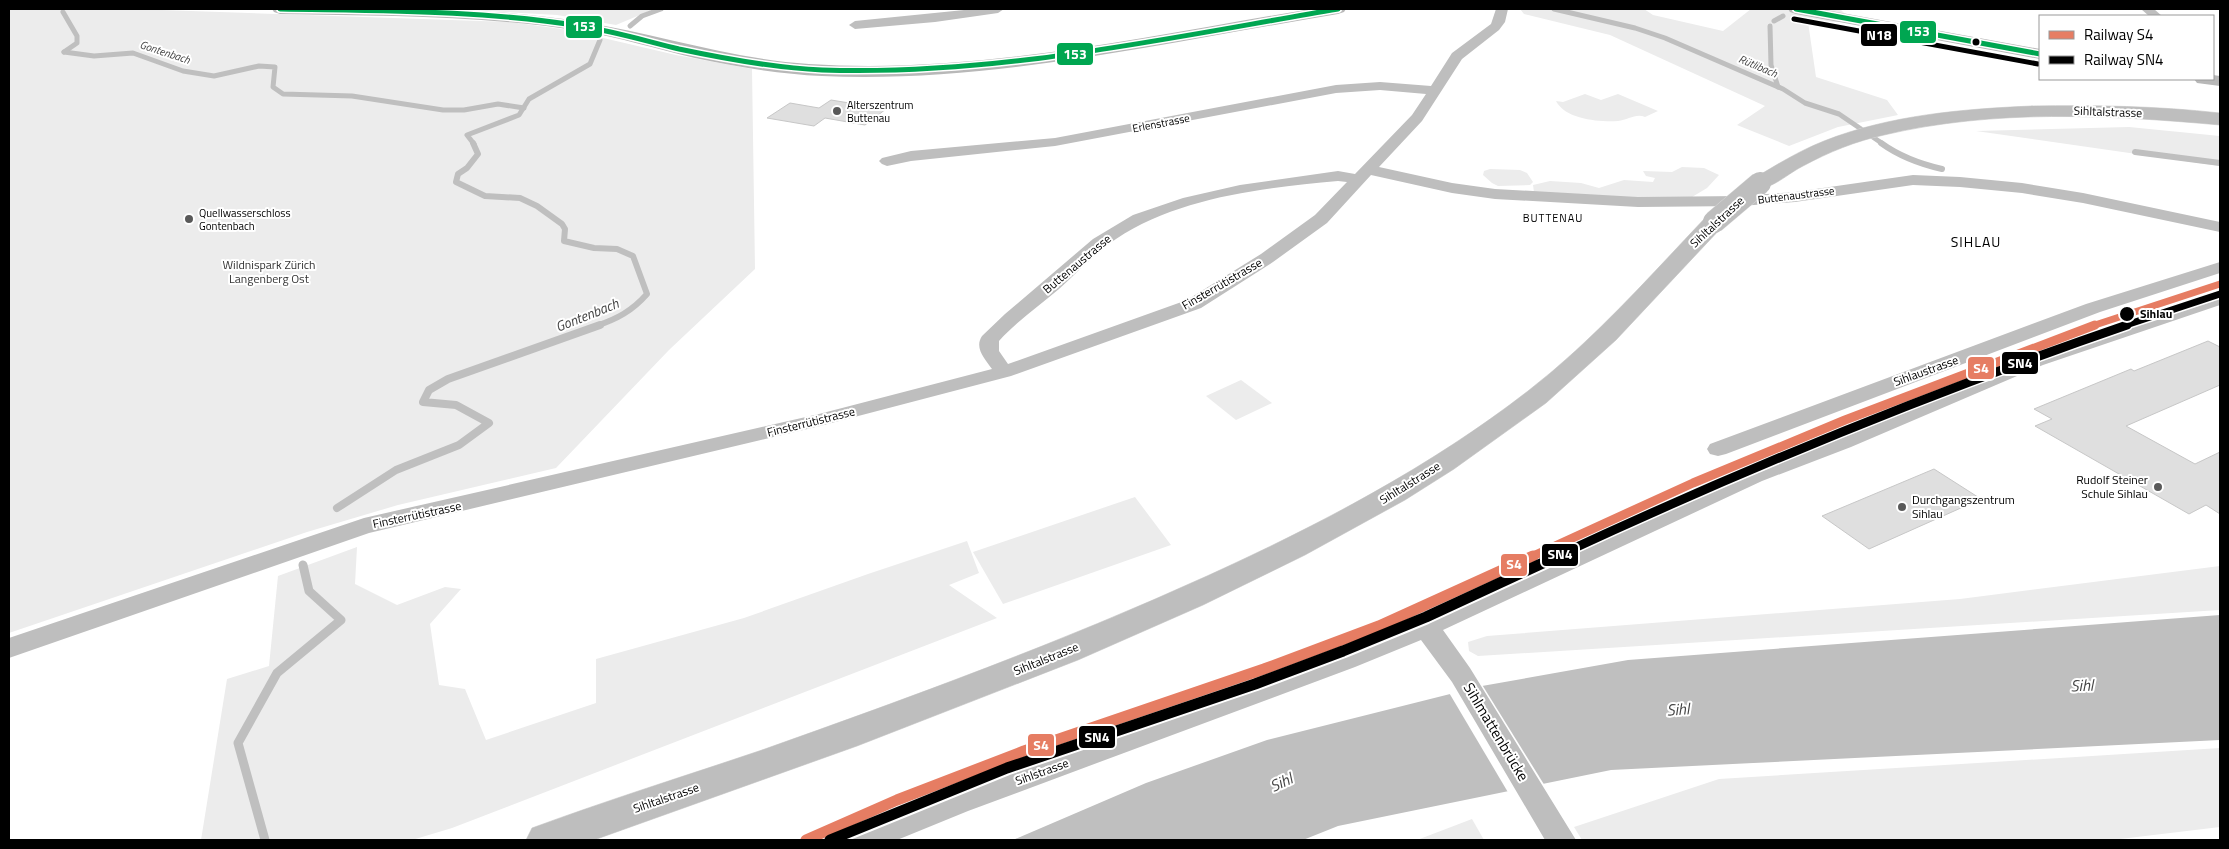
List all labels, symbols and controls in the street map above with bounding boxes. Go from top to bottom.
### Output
line badge: 153 [565,15,603,39]
text: 153 [572,15,596,36]
legend [2039,15,2214,80]
line badge: 153 [1899,20,1937,44]
text: 153 [1906,20,1930,41]
line badge: N18 [1860,23,1898,47]
text: Railway S4 [2084,23,2153,46]
text: N18 [1866,24,1892,45]
water label: Gontenbach [138,36,193,68]
unlabelled marker [1971,37,1981,47]
line badge: 153 [1056,42,1094,66]
text: 153 [1063,43,1087,64]
text: Railway SN4 [2084,48,2164,71]
water label: Rütlibach [1736,51,1780,82]
place label: Alterszentrum Buttenau [847,97,914,126]
street label: Sihltalstrasse [2073,101,2143,122]
marker: Alterszentrum Buttenau [831,105,843,117]
street label: Erlenstrasse [1131,110,1191,136]
street label: Buttenaustrasse [1757,182,1836,208]
street label: Sihltalstrasse [1685,191,1748,252]
place label: Quellwasserschloss Gontenbach [199,205,291,234]
district label: BUTTENAU [1523,210,1583,226]
marker: Quellwasserschloss Gontenbach [183,213,195,225]
street label: Buttenaustrasse [1038,229,1115,298]
district label: SIHLAU [1951,231,2001,252]
street label: Finsterrütistrasse [1178,253,1265,314]
park label: Wildnispark Zürich Langenberg Ost [222,255,316,288]
water label: Gontenbach [552,292,622,337]
place label: Sihlau [2140,304,2172,323]
marker: Sihlau [2118,305,2136,323]
street label: Sihlaustrasse [1891,350,1961,391]
line badge: SN4 [2001,351,2039,375]
text: SN4 [2007,352,2033,373]
line badge: S4 [1967,356,1995,380]
text: S4 [1973,357,1989,378]
street label: Finsterrütistrasse [765,401,857,442]
street label: Sihltalstrasse [1376,456,1444,509]
place label: Rudolf Steiner Schule Sihlau [2076,470,2148,503]
marker: Rudolf Steiner Schule Sihlau [2152,481,2164,493]
place label: Durchgangszentrum Sihlau [1912,490,2015,523]
street label: Finsterrütistrasse [371,496,463,533]
marker: Durchgangszentrum Sihlau [1896,501,1908,513]
line badge: SN4 [1541,543,1579,567]
text: SN4 [1547,543,1573,564]
line badge: S4 [1500,553,1528,577]
text: S4 [1506,553,1522,574]
street label: Sihltalstrasse [1010,637,1081,680]
water label: Sihl [2070,673,2095,697]
street label: Sihlmattenbrücke [1458,678,1535,785]
water label: Sihl [1666,696,1692,722]
line badge: SN4 [1078,725,1116,749]
text: SN4 [1084,726,1110,747]
line badge: S4 [1027,733,1055,757]
text: S4 [1033,734,1049,755]
street label: Sihlstrasse [1012,753,1071,790]
water label: Sihl [1266,766,1298,798]
street label: Sihltalstrasse [630,777,701,818]

